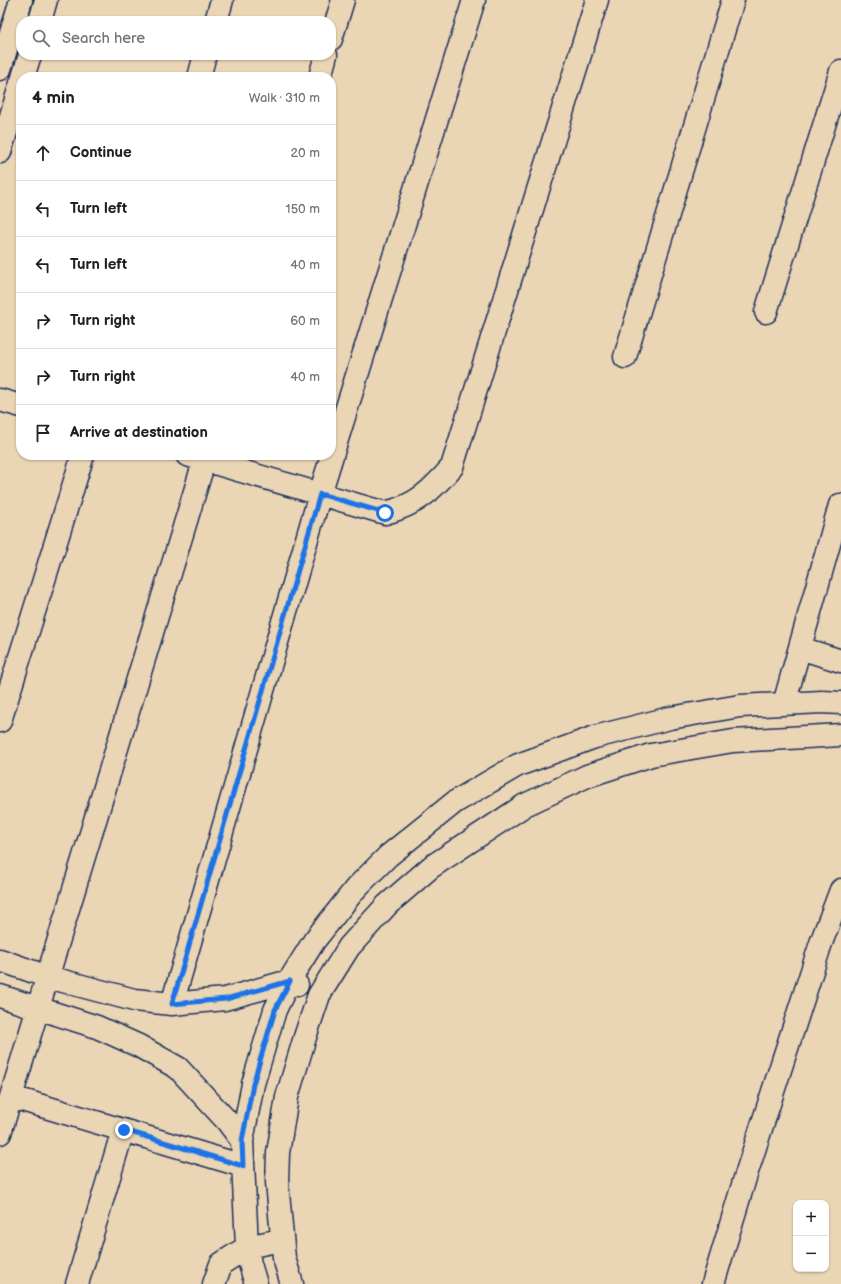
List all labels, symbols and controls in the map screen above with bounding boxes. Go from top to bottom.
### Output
search box [16,16,336,60]
icon: search [30,27,52,49]
text: Search here [62,29,145,48]
text: 4 min [32,88,75,108]
text: Walk · 310 m [249,90,320,106]
icon: ahead [32,142,54,164]
text: Continue [70,143,132,162]
text: 20 m [290,145,320,161]
icon: left [32,198,54,220]
text: Turn left [70,199,127,218]
text: 150 m [286,201,320,217]
icon: left [32,254,54,276]
text: Turn left [70,255,127,274]
text: 40 m [290,257,320,273]
icon: right [32,310,54,332]
text: Turn right [70,311,135,330]
text: 60 m [290,313,320,329]
icon: right [32,366,54,388]
text: Turn right [70,367,135,386]
text: 40 m [290,369,320,385]
icon: arrive [32,422,54,444]
text: Arrive at destination [70,423,208,442]
route start [376,504,394,522]
route end [115,1121,133,1139]
map controls [793,1200,829,1272]
button: + [793,1200,829,1236]
button: − [793,1236,829,1272]

